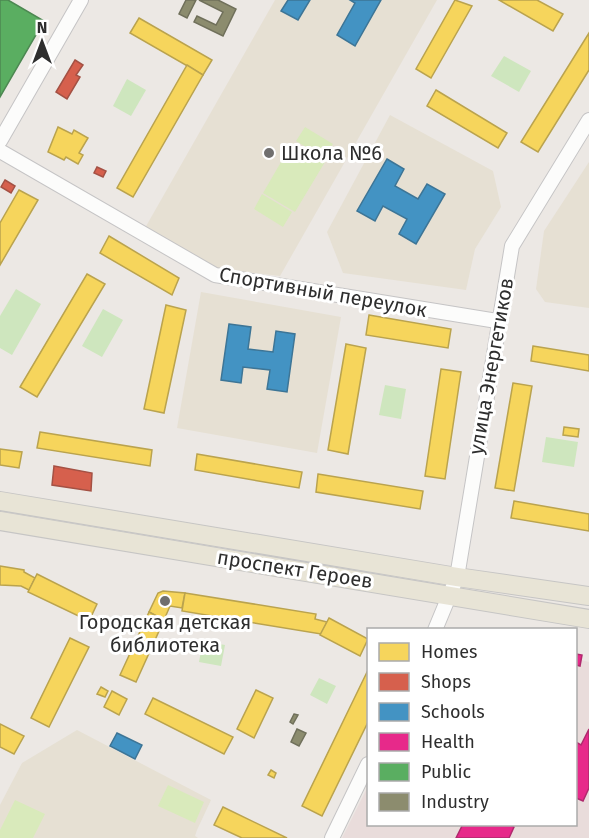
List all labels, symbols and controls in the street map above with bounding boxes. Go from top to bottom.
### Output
north arrow [12,12,72,72]
text: N [37,18,47,37]
place label: Школа №6 [281,141,382,165]
marker: Школа №6 [262,146,276,160]
street label: Спортивный переулок [217,262,429,322]
street label: улица Энергетиков [464,276,518,456]
street label: проспект Героев [216,545,374,593]
marker: Городская детская библиотека [158,594,172,608]
place label: Городская детская библиотека [79,610,251,657]
legend [367,628,577,826]
text: Homes [421,641,477,663]
text: Shops [421,671,471,693]
text: Schools [421,701,485,723]
text: Health [421,731,475,753]
text: Public [421,761,471,783]
text: Industry [421,791,489,813]

